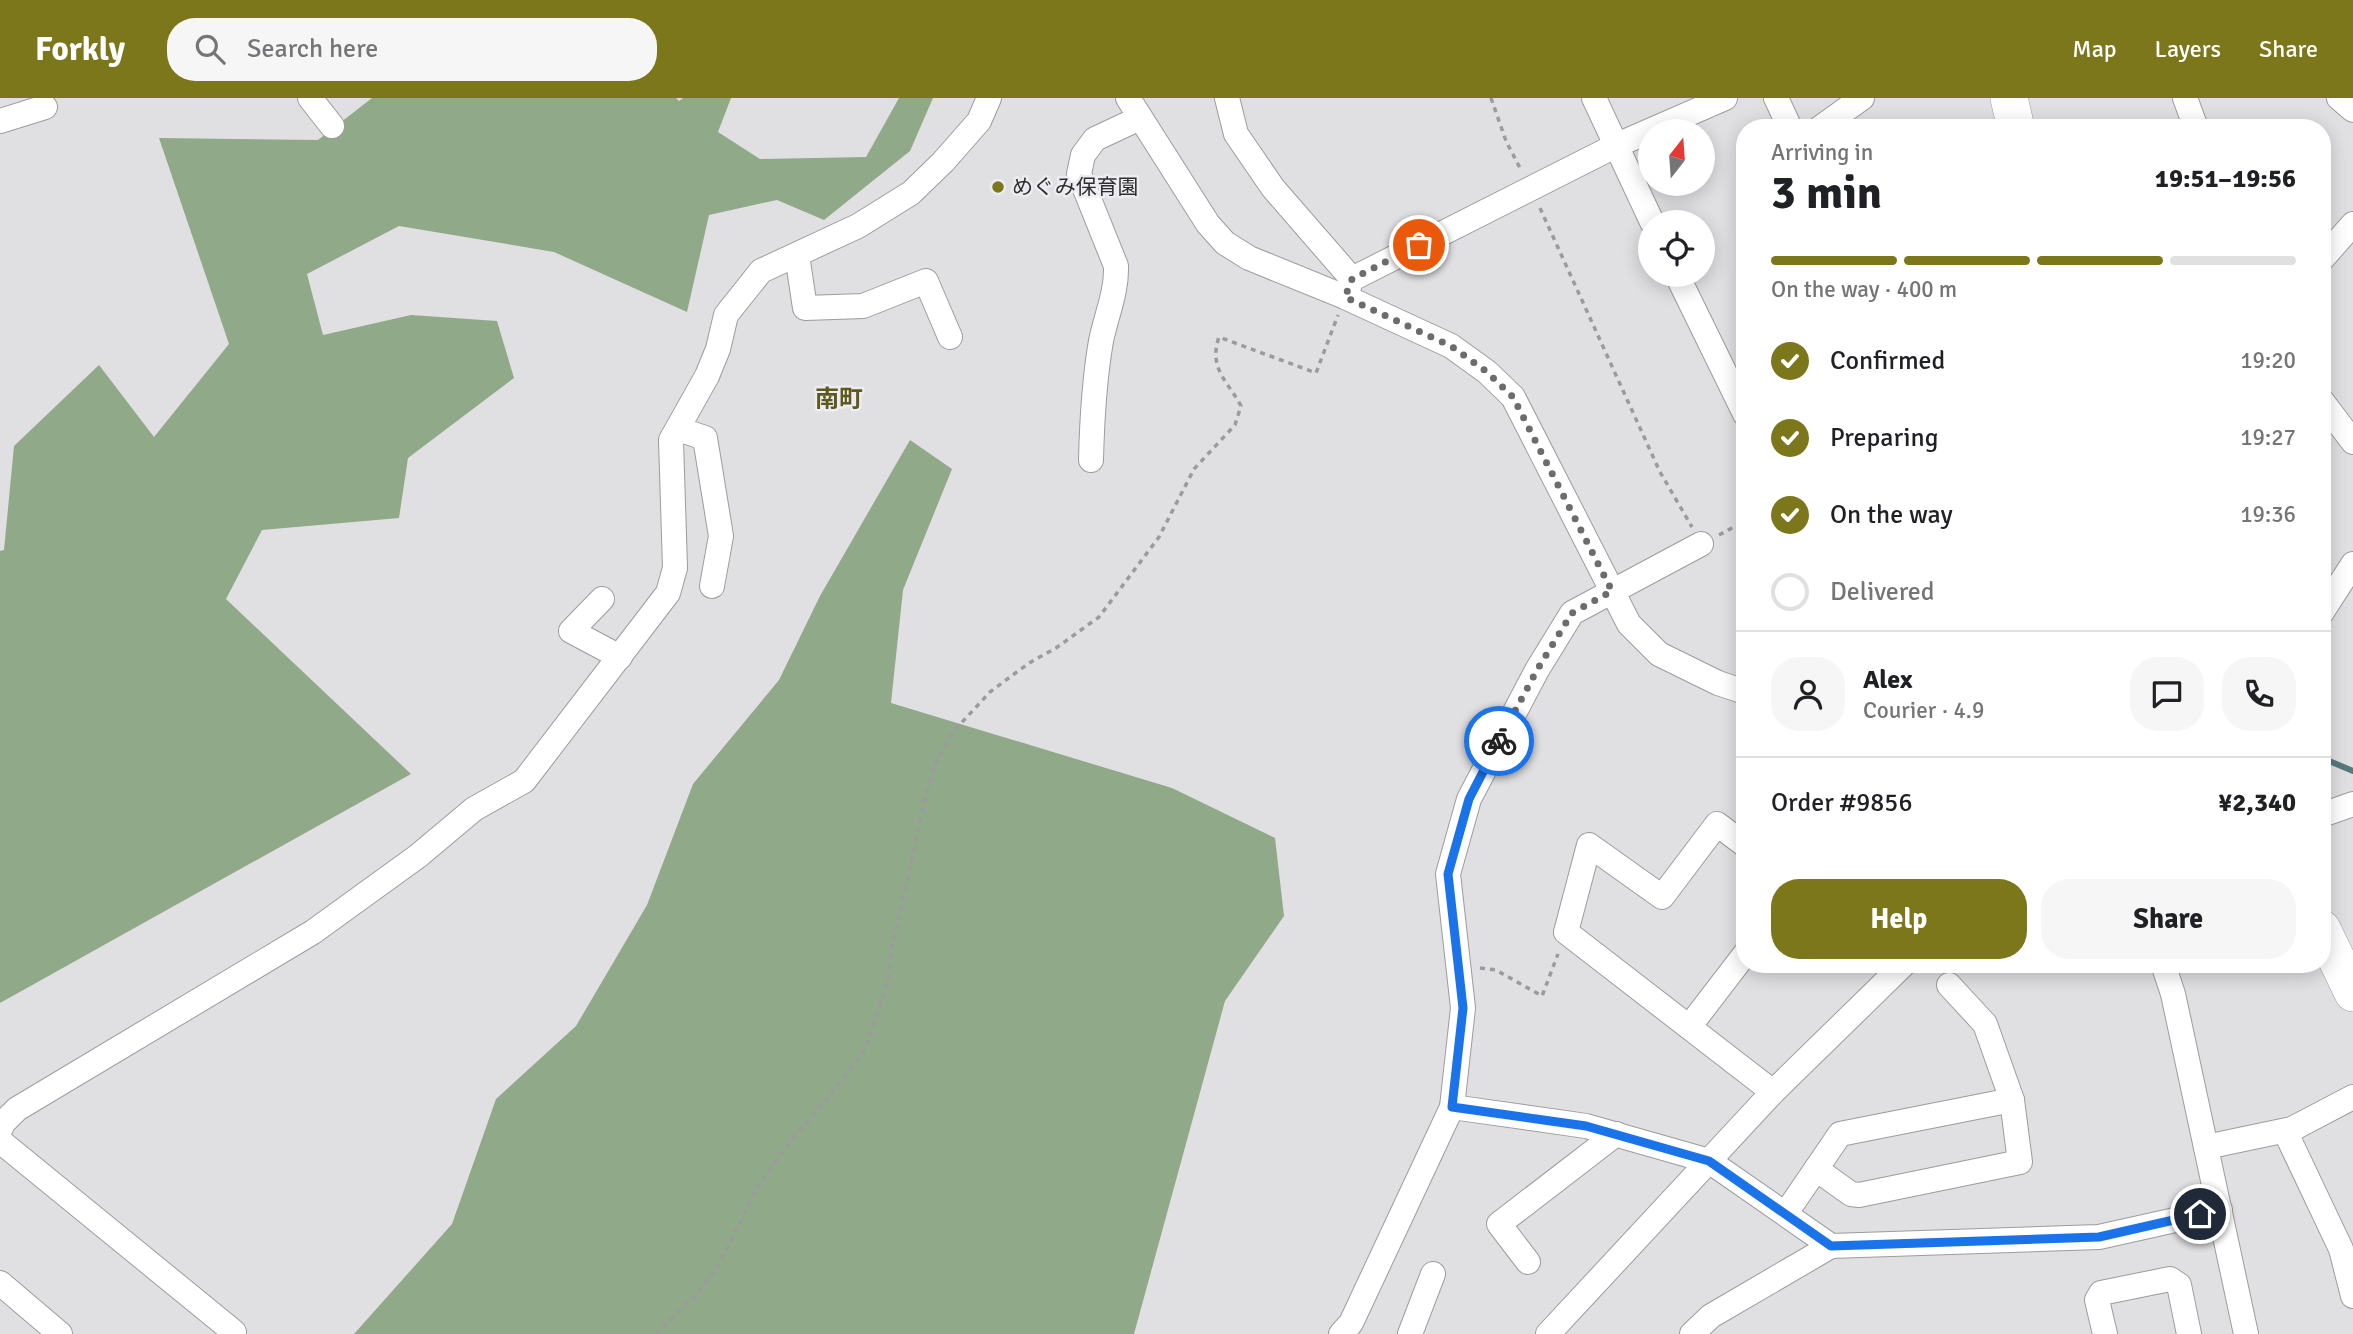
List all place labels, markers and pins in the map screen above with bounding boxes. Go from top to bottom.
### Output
place label: めぐみ保育園 [1012,174,1139,200]
marker: めぐみ保育園 [990,179,1006,195]
pin [1389,215,1449,275]
pin [2170,1184,2230,1244]

